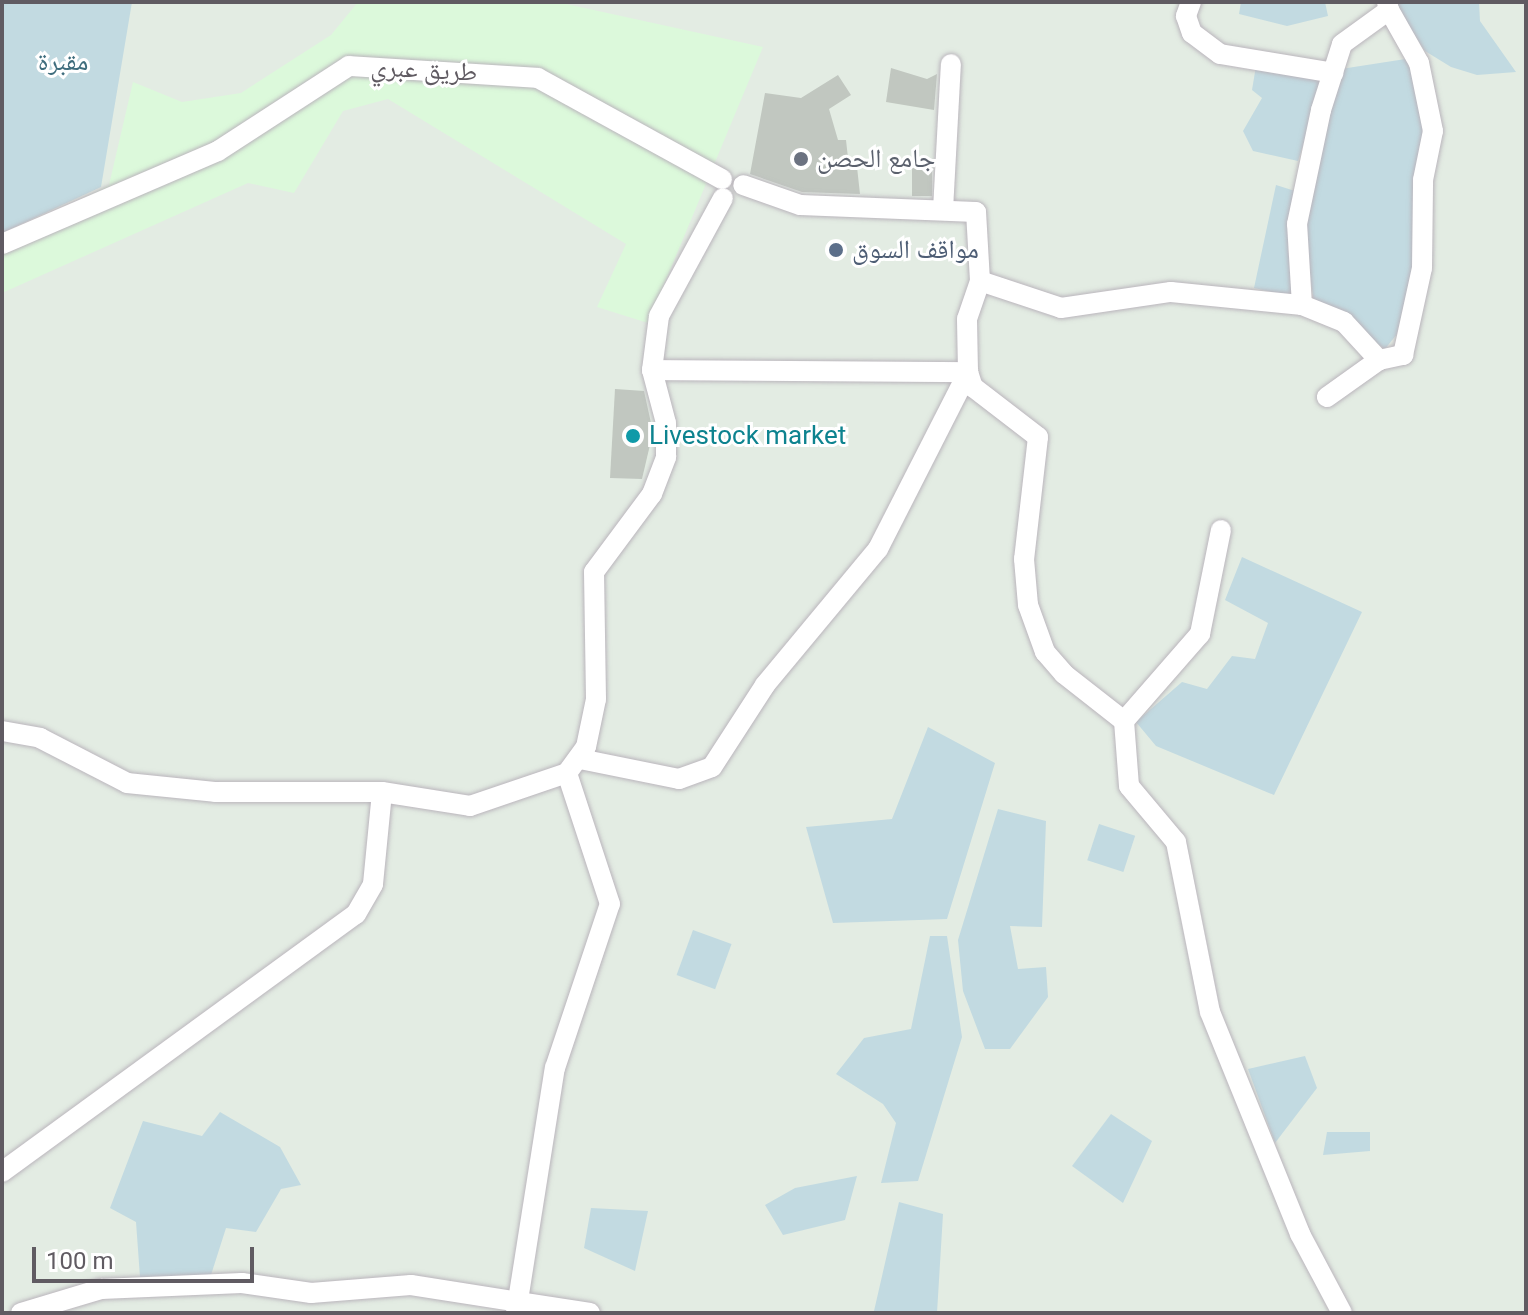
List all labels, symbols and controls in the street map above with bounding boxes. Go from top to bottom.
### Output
park label: مقبرة [38,46,88,78]
street label: طريق عبري [370,52,478,88]
place label: جامع الحصن [817,143,935,175]
marker: جامع الحصن [792,150,810,168]
place label: مواقف السوق [852,234,979,266]
marker: مواقف السوق [827,241,845,259]
place label: Livestock market [649,420,846,452]
marker: Livestock market [624,427,642,445]
scale bar [36,1231,258,1281]
text: 100 m [46,1247,113,1275]

